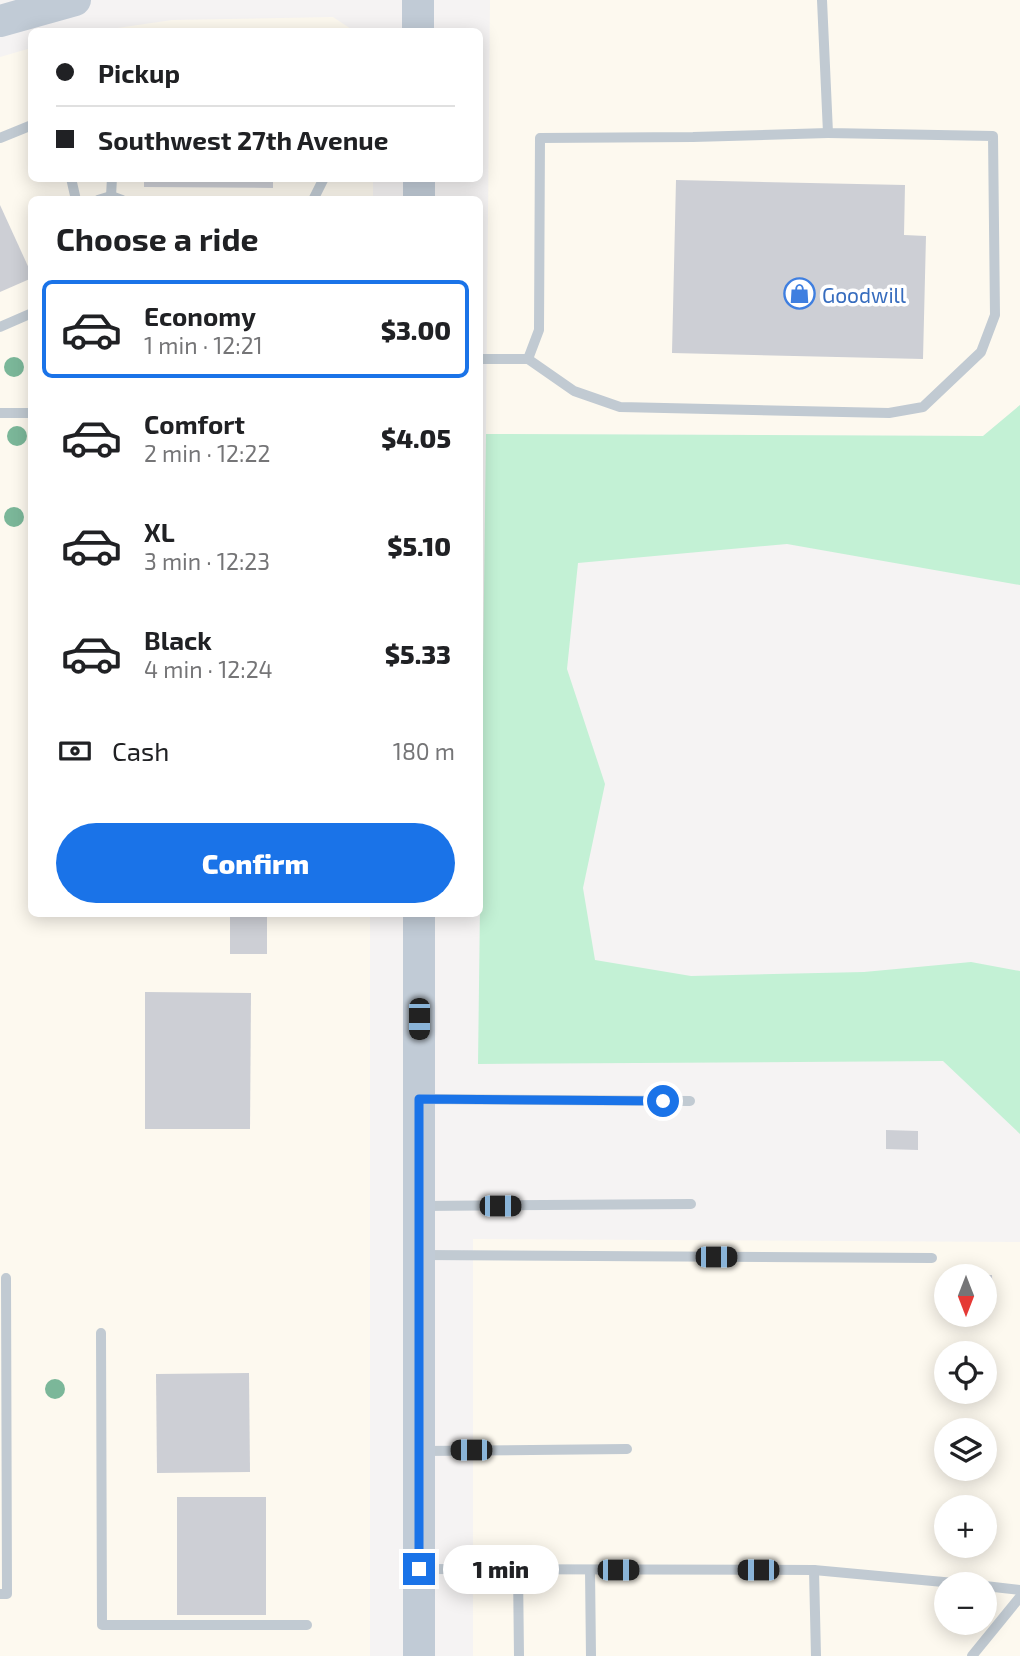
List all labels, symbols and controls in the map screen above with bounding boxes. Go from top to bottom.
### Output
text: Pickup [98,57,180,88]
text: Southwest 27th Avenue [98,124,388,155]
text: Choose a ride [56,219,259,257]
shop icon: Goodwill [782,277,816,311]
place label: Goodwill [822,282,907,307]
icon: car [60,298,123,361]
text: Economy [144,300,256,331]
text: $3.00 [381,314,451,345]
text: 1 min · 12:21 [144,331,263,359]
icon: car [60,406,123,469]
text: Comfort [144,408,245,439]
text: $4.05 [381,422,451,453]
text: 2 min · 12:22 [144,439,270,467]
icon: car [60,514,123,577]
text: XL [144,516,175,547]
text: $5.10 [387,530,451,561]
text: 3 min · 12:23 [144,547,270,575]
icon: car [60,622,123,685]
text: Black [144,624,212,655]
text: $5.33 [385,638,451,669]
text: 4 min · 12:24 [144,655,273,683]
icon: cash [56,732,94,770]
text: Cash [112,735,169,766]
text: 180 m [393,737,455,765]
button: Confirm [56,823,455,903]
car [409,998,430,1040]
route start [647,1085,679,1117]
car [480,1196,522,1217]
car [696,1247,738,1268]
north arrow [934,1264,998,1326]
map controls [934,1264,997,1635]
button: locate [934,1341,997,1404]
button: layers [934,1418,997,1481]
car [451,1440,493,1461]
button: + [934,1495,997,1558]
callout: 1 min [444,1544,559,1594]
route end [403,1553,435,1585]
text: 1 min [473,1555,529,1583]
car [598,1560,640,1581]
car [738,1560,780,1581]
button: − [934,1572,997,1635]

